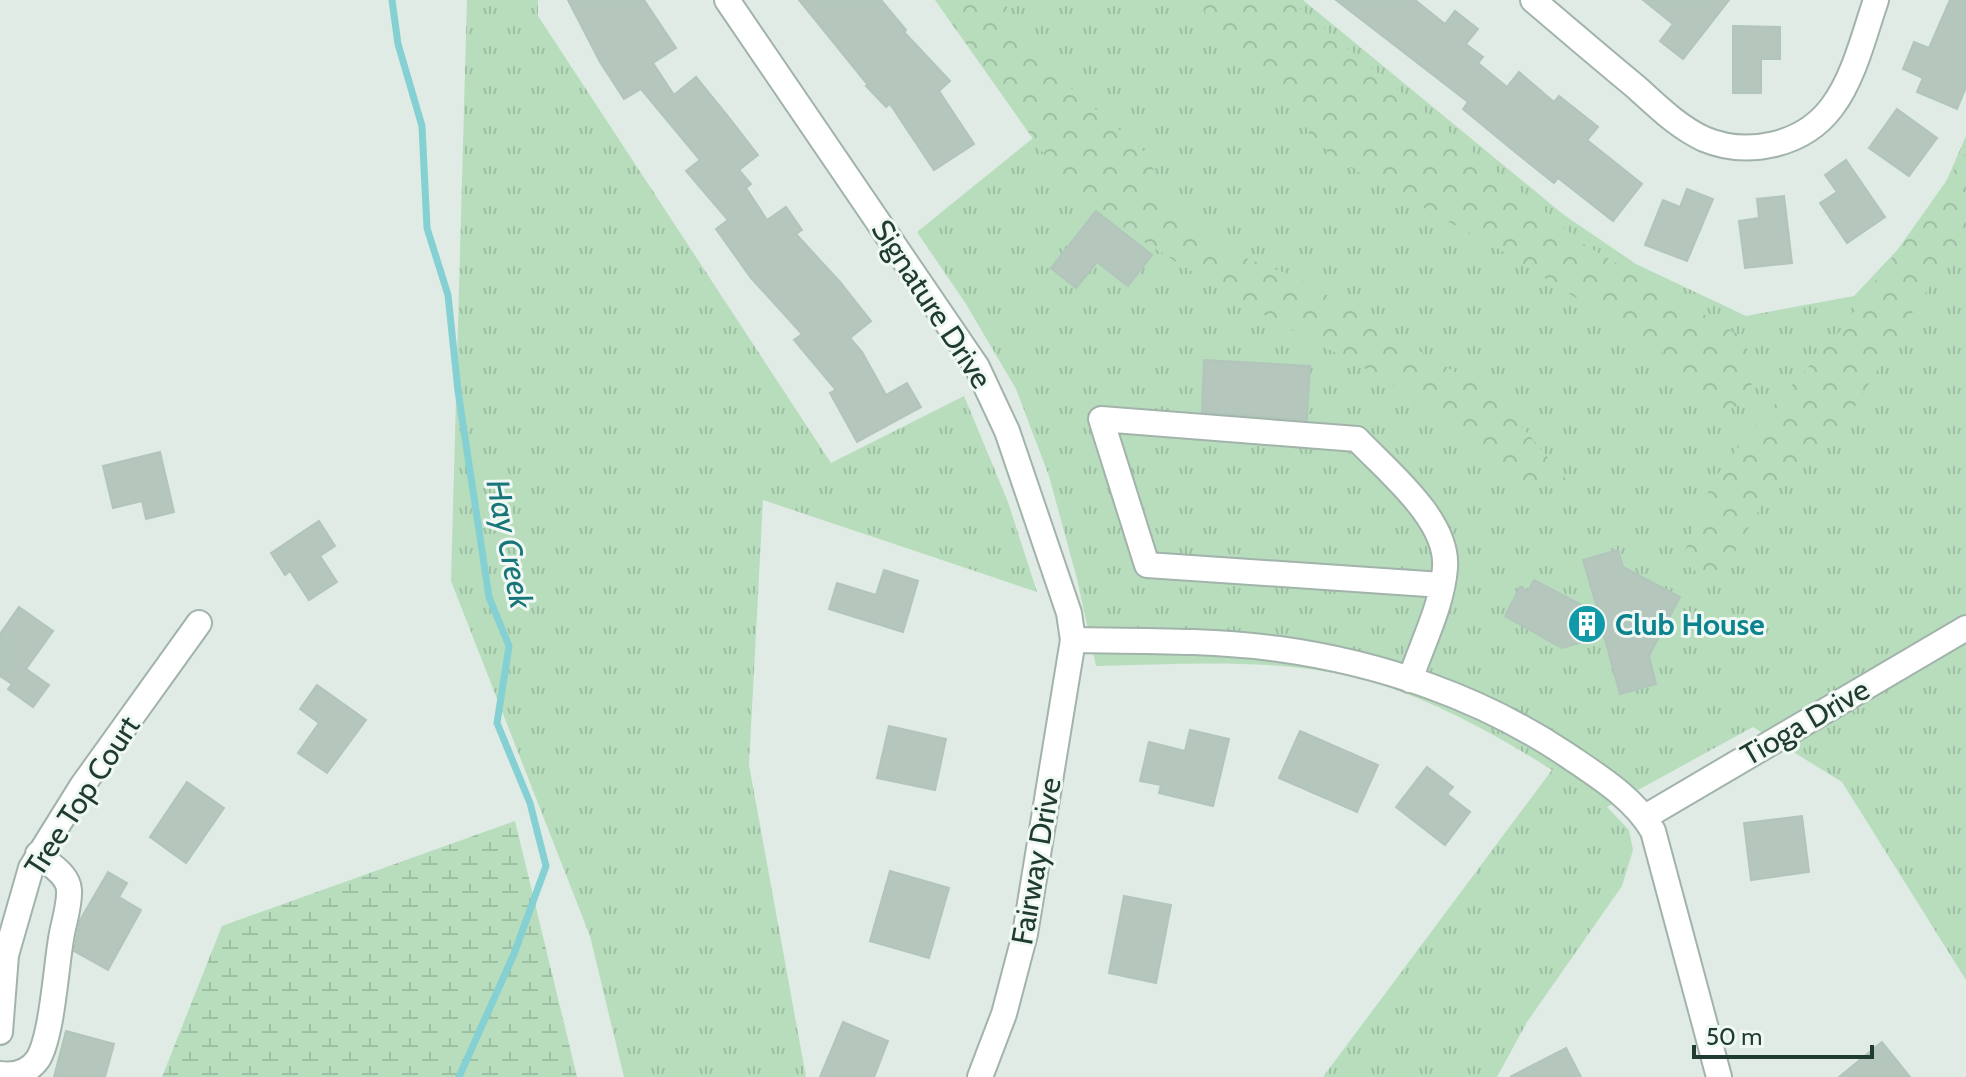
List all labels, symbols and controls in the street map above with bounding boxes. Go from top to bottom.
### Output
street label: Signature Drive [864,213,1000,395]
water label: Hay Creek [478,476,542,613]
building icon: Club House [1566,603,1608,645]
place label: Club House [1615,606,1765,643]
street label: Tioga Drive [1734,670,1876,774]
street label: Tree Top Court [17,709,147,883]
street label: Fairway Drive [1003,775,1069,947]
scale bar [1694,1009,1872,1059]
text: 50 m [1706,1022,1762,1051]

